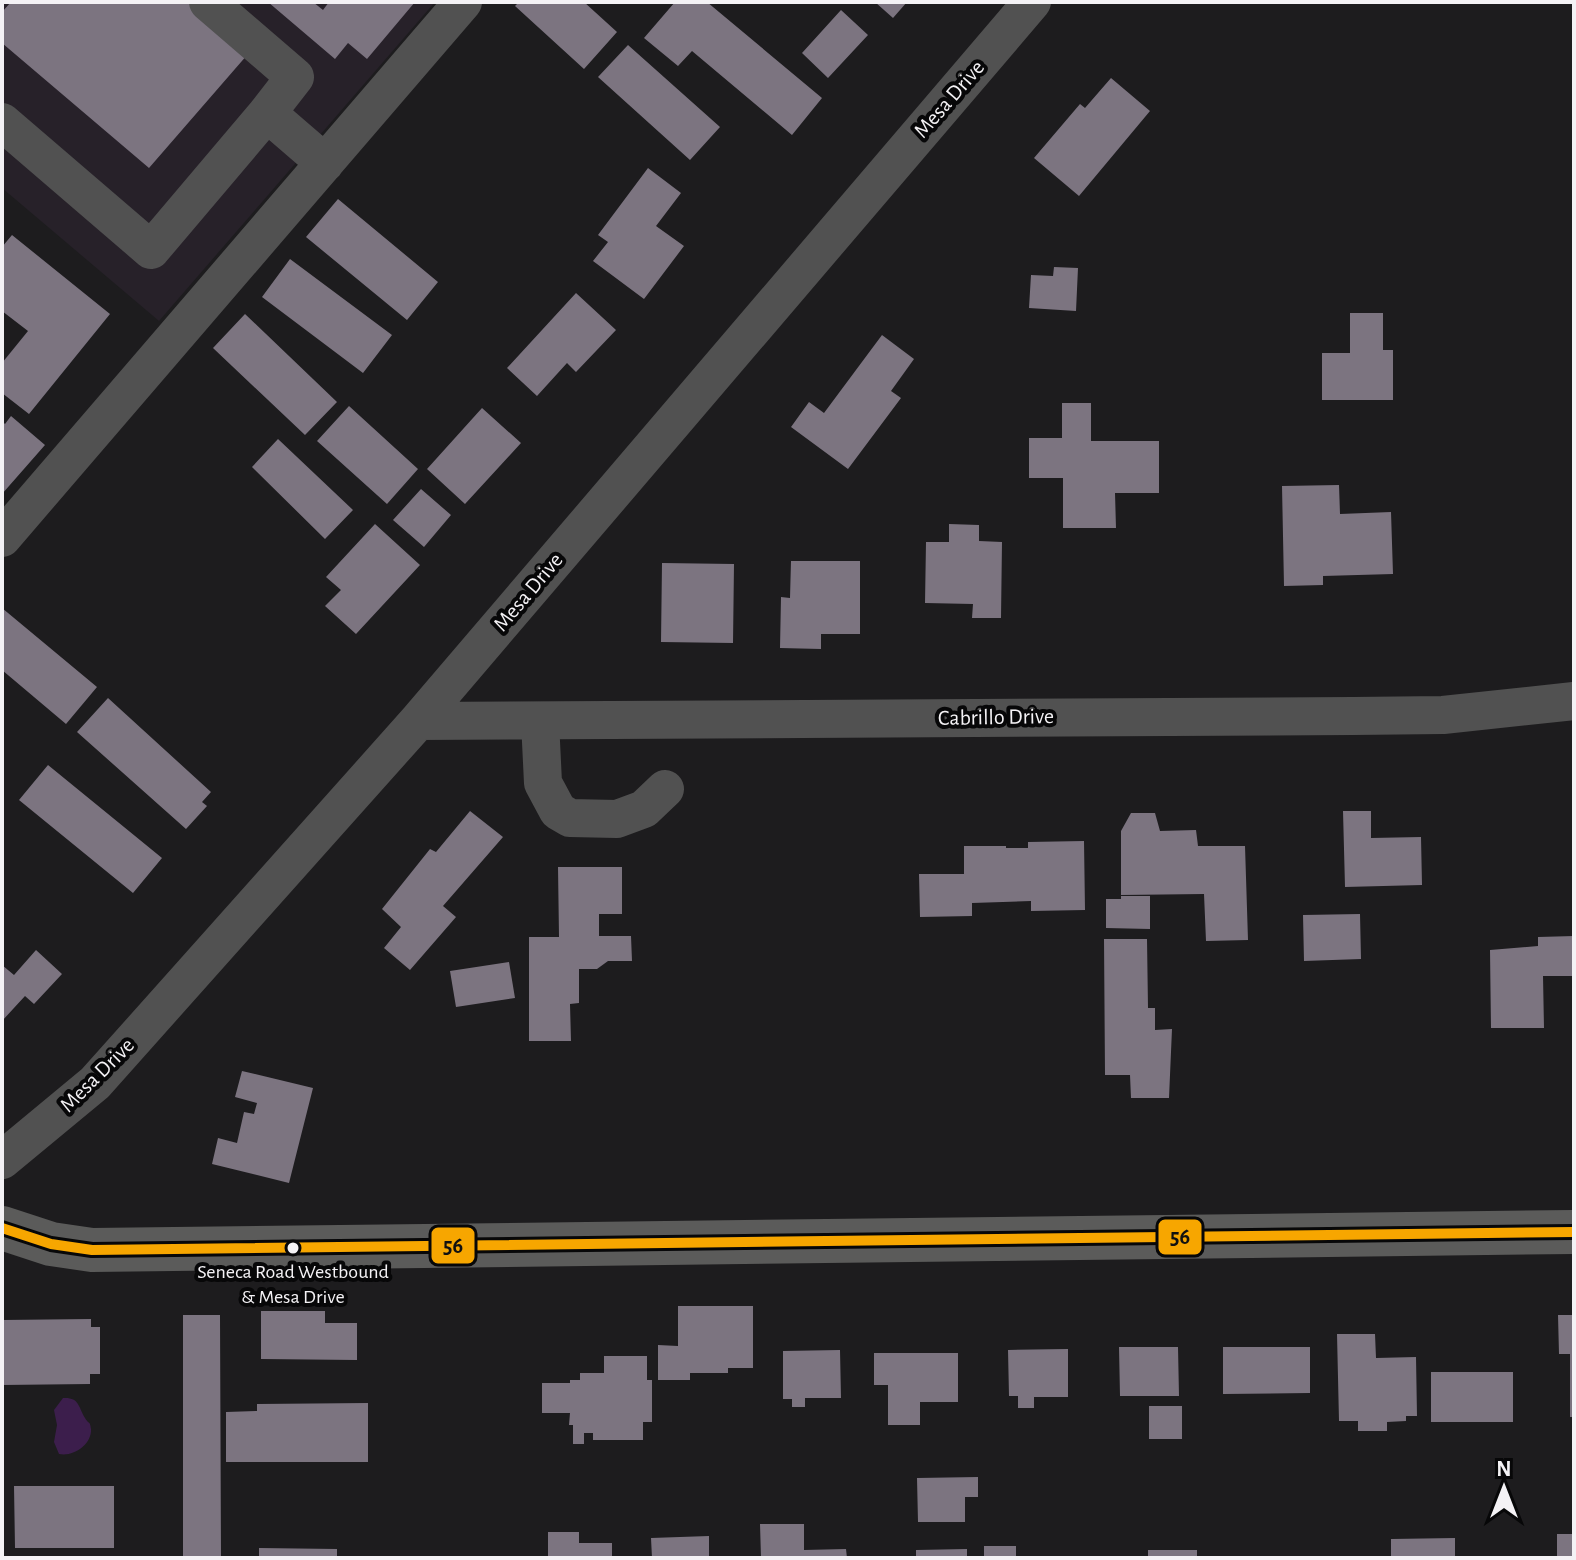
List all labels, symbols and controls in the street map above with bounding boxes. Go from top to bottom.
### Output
street label: Mesa Drive [910,56,988,142]
street label: Mesa Drive [489,549,567,635]
street label: Cabrillo Drive [938,705,1054,729]
street label: Mesa Drive [56,1034,138,1116]
line badge: 56 [1157,1218,1203,1256]
line badge: 56 [430,1226,476,1265]
text: 56 [1170,1226,1190,1248]
text: 56 [443,1235,463,1257]
marker: Seneca Road Westbound & Mesa Drive [285,1240,301,1256]
place label: Seneca Road Westbound & Mesa Drive [197,1262,389,1307]
north arrow [1464,1448,1544,1528]
text: N [1496,1458,1512,1480]

